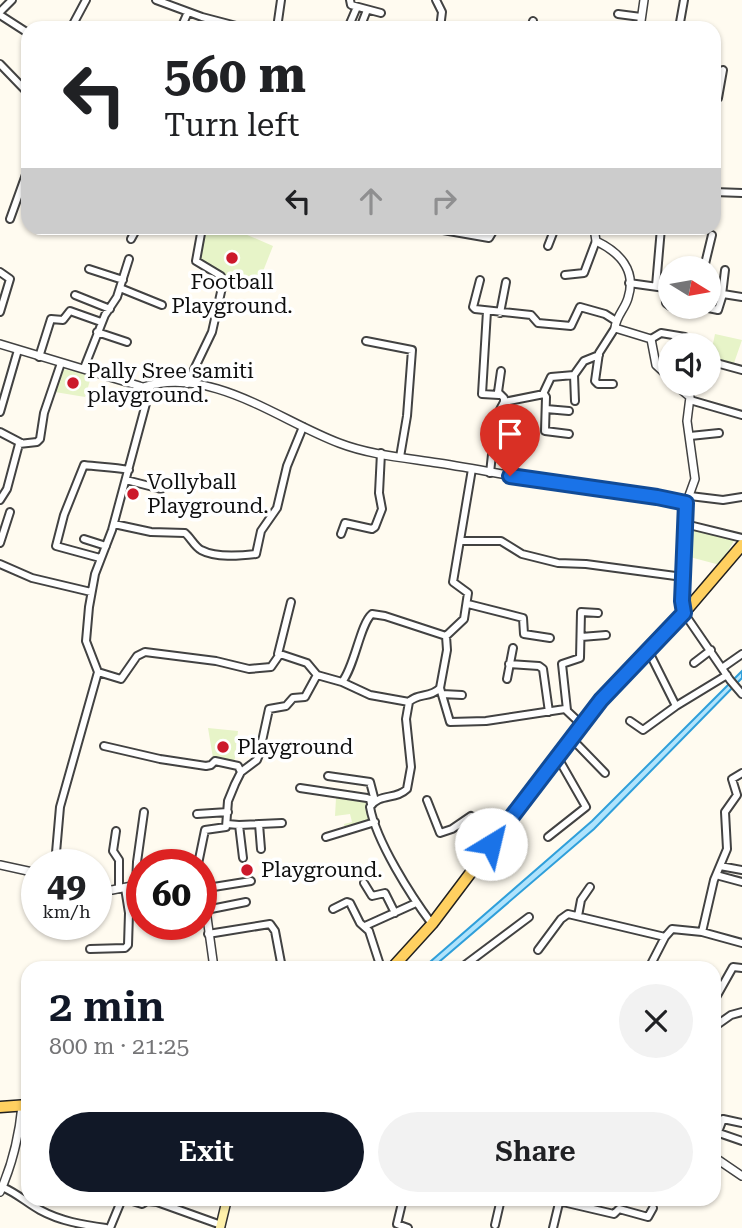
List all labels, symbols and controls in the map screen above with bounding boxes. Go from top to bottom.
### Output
text: 560 m [164,47,306,104]
icon: left [49,49,140,140]
text: Turn left [164,106,299,144]
icon: left [279,182,317,220]
icon: ahead [352,182,390,220]
icon: right [425,182,463,220]
marker: Football Playground. [224,250,240,266]
north arrow [658,256,721,318]
map controls [658,256,721,396]
place label: Football Playground. [171,270,293,318]
button: sound [658,333,721,396]
place label: Pally Sree samiti playground. [87,359,254,407]
marker: Pally Sree samiti playground. [65,375,81,391]
pin [480,404,540,476]
icon: arrive [491,415,529,453]
place label: Vollyball Playground. [147,470,269,518]
marker: Vollyball Playground. [125,486,141,502]
place label: Playground [237,735,354,759]
marker: Playground [215,739,231,755]
position arrow [454,807,528,881]
speed limit sign: 60 [126,849,217,940]
place label: Playground. [261,858,383,882]
marker: Playground. [239,862,255,878]
text: 49 [47,865,86,906]
text: km/h [42,901,91,922]
text: 2 min [49,982,165,1031]
button: close [619,984,693,1058]
text: 800 m · 21:25 [49,1033,189,1060]
button: Exit [49,1112,364,1192]
button: Share [378,1112,693,1192]

